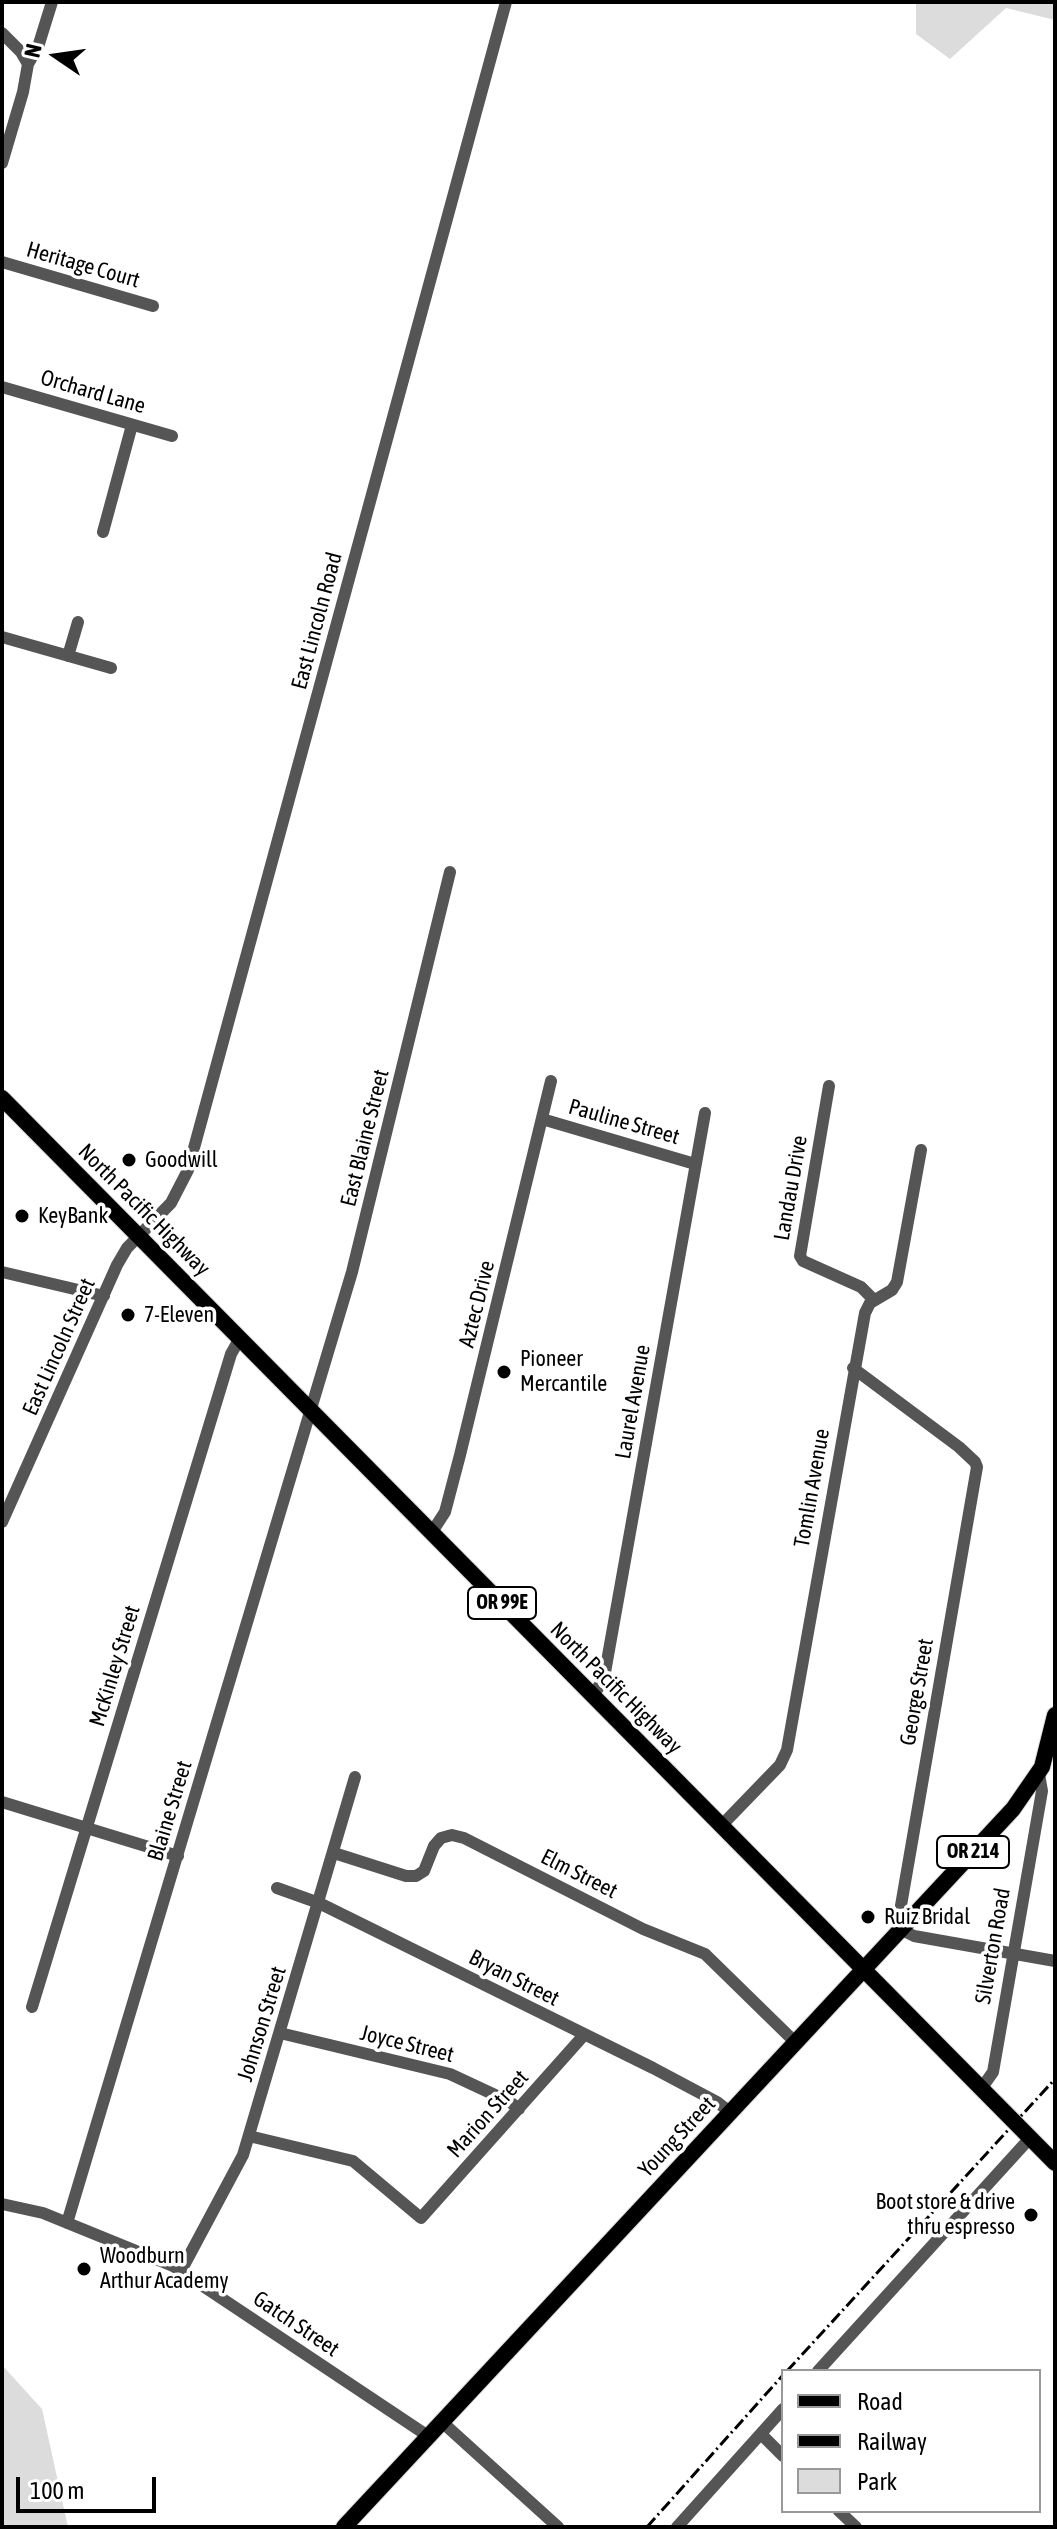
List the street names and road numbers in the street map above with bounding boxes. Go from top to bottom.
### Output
street label: Heritage Court [23,236,143,294]
street label: Orchard Lane [38,364,148,420]
street label: East Lincoln Road [286,550,348,692]
street label: East Blaine Street [335,1067,395,1209]
street label: Pauline Street [566,1094,682,1150]
street label: Landau Drive [769,1133,813,1243]
street label: North Pacific Highway [72,1138,216,1282]
street label: Aztec Drive [453,1258,501,1350]
street label: East Lincoln Street [17,1274,101,1420]
street label: Laurel Avenue [610,1343,656,1461]
street label: Tomlin Avenue [789,1427,835,1549]
road number: OR 99E [468,1587,536,1619]
street label: McKinley Street [84,1602,146,1730]
street label: North Pacific Highway [544,1616,688,1760]
street label: George Street [895,1637,939,1747]
street label: Blaine Street [142,1758,198,1864]
road number: OR 214 [937,1836,1009,1868]
street label: Elm Street [536,1844,622,1904]
street label: Silverton Road [970,1886,1016,2006]
street label: Bryan Street [464,1944,564,2012]
street label: Johnson Street [232,1963,292,2085]
street label: Joyce Street [358,2020,456,2068]
street label: Marion Street [442,2065,534,2163]
street label: Young Street [633,2091,721,2183]
street label: Gatch Street [248,2286,344,2362]

